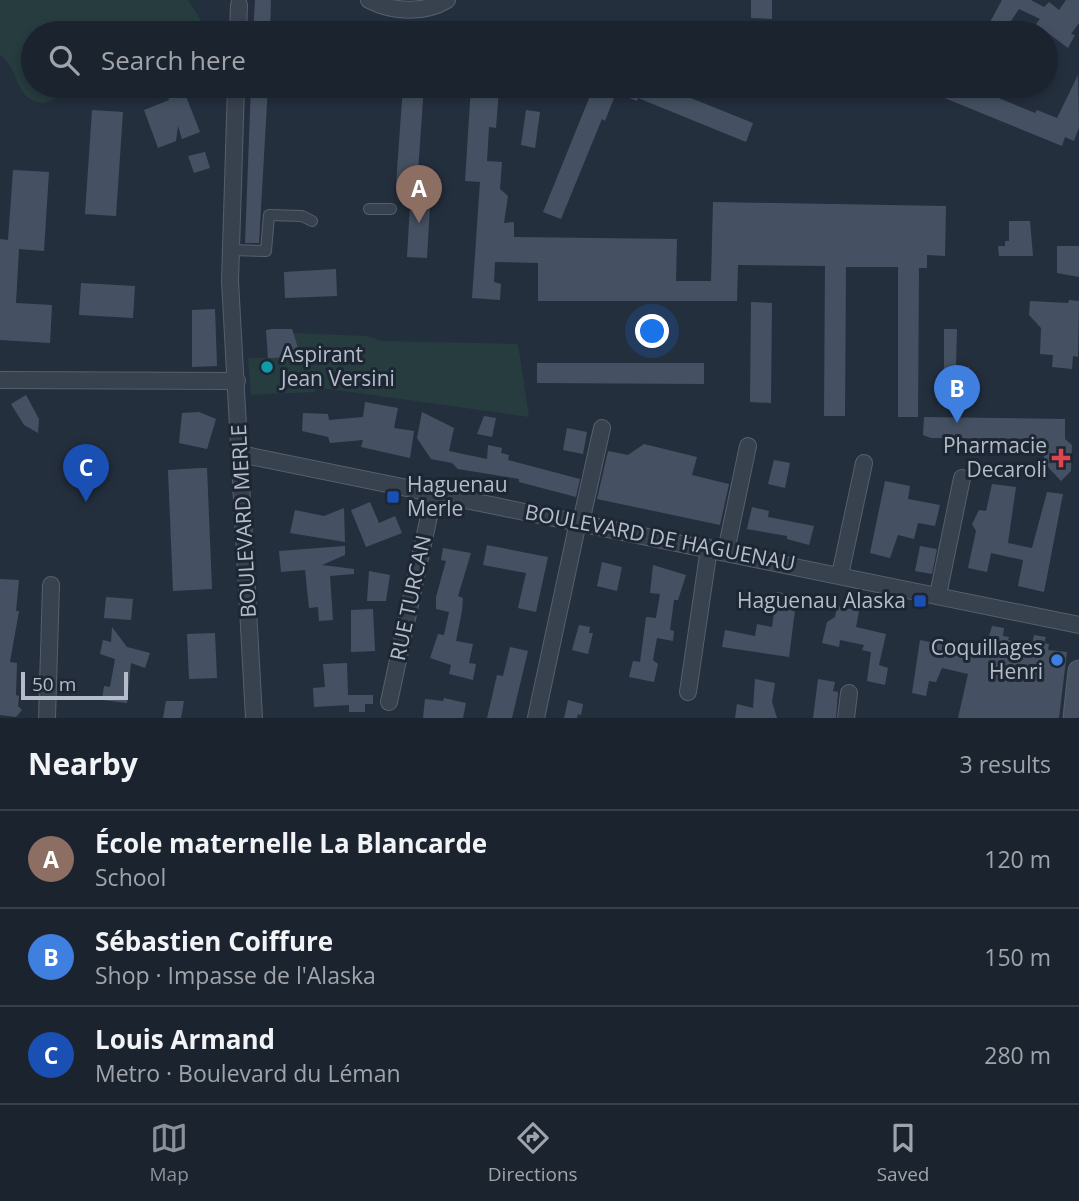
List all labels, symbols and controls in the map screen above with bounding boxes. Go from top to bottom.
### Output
search box [21,21,1058,98]
icon: search [45,41,83,79]
text: Search here [101,42,246,78]
pin: A [396,165,442,223]
your location [635,314,669,348]
place label: Aspirant Jean Versini [279,340,395,392]
marker: Aspirant Jean Versini [259,359,275,375]
pin: B [934,365,980,423]
street label: BOULEVARD MERLE [224,424,262,618]
place label: Pharmacie Decaroli [943,431,1047,483]
pin: C [63,444,109,502]
marker: Pharmacie Decaroli [1053,450,1069,466]
place label: Haguenau Merle [407,470,508,522]
marker: Haguenau Merle [385,489,401,505]
street label: BOULEVARD DE HAGUENAU [523,497,798,577]
street label: RUE TURCAN [383,532,437,663]
place label: Haguenau Alaska [737,586,906,614]
marker: Haguenau Alaska [912,593,928,609]
place label: Coquillages Henri [931,633,1043,685]
marker: Coquillages Henri [1049,652,1065,668]
scale bar [21,669,128,701]
text: 50 m [32,671,76,697]
text: Nearby [28,743,138,784]
text: 3 results [960,748,1051,780]
text: École maternelle La Blancarde [95,825,487,861]
text: A [43,843,59,875]
text: 120 m [984,843,1051,875]
text: School [95,861,166,893]
text: Sébastien Coiffure [95,923,333,959]
text: B [43,941,59,973]
text: 150 m [984,941,1051,973]
text: Shop · Impasse de l'Alaska [95,959,376,991]
text: Louis Armand [95,1021,275,1057]
text: C [44,1039,58,1071]
text: 280 m [984,1039,1051,1071]
text: Metro · Boulevard du Léman [95,1057,401,1089]
tab: Map [150,1119,189,1187]
tab: Directions [488,1119,578,1187]
tab: Saved [877,1119,929,1187]

